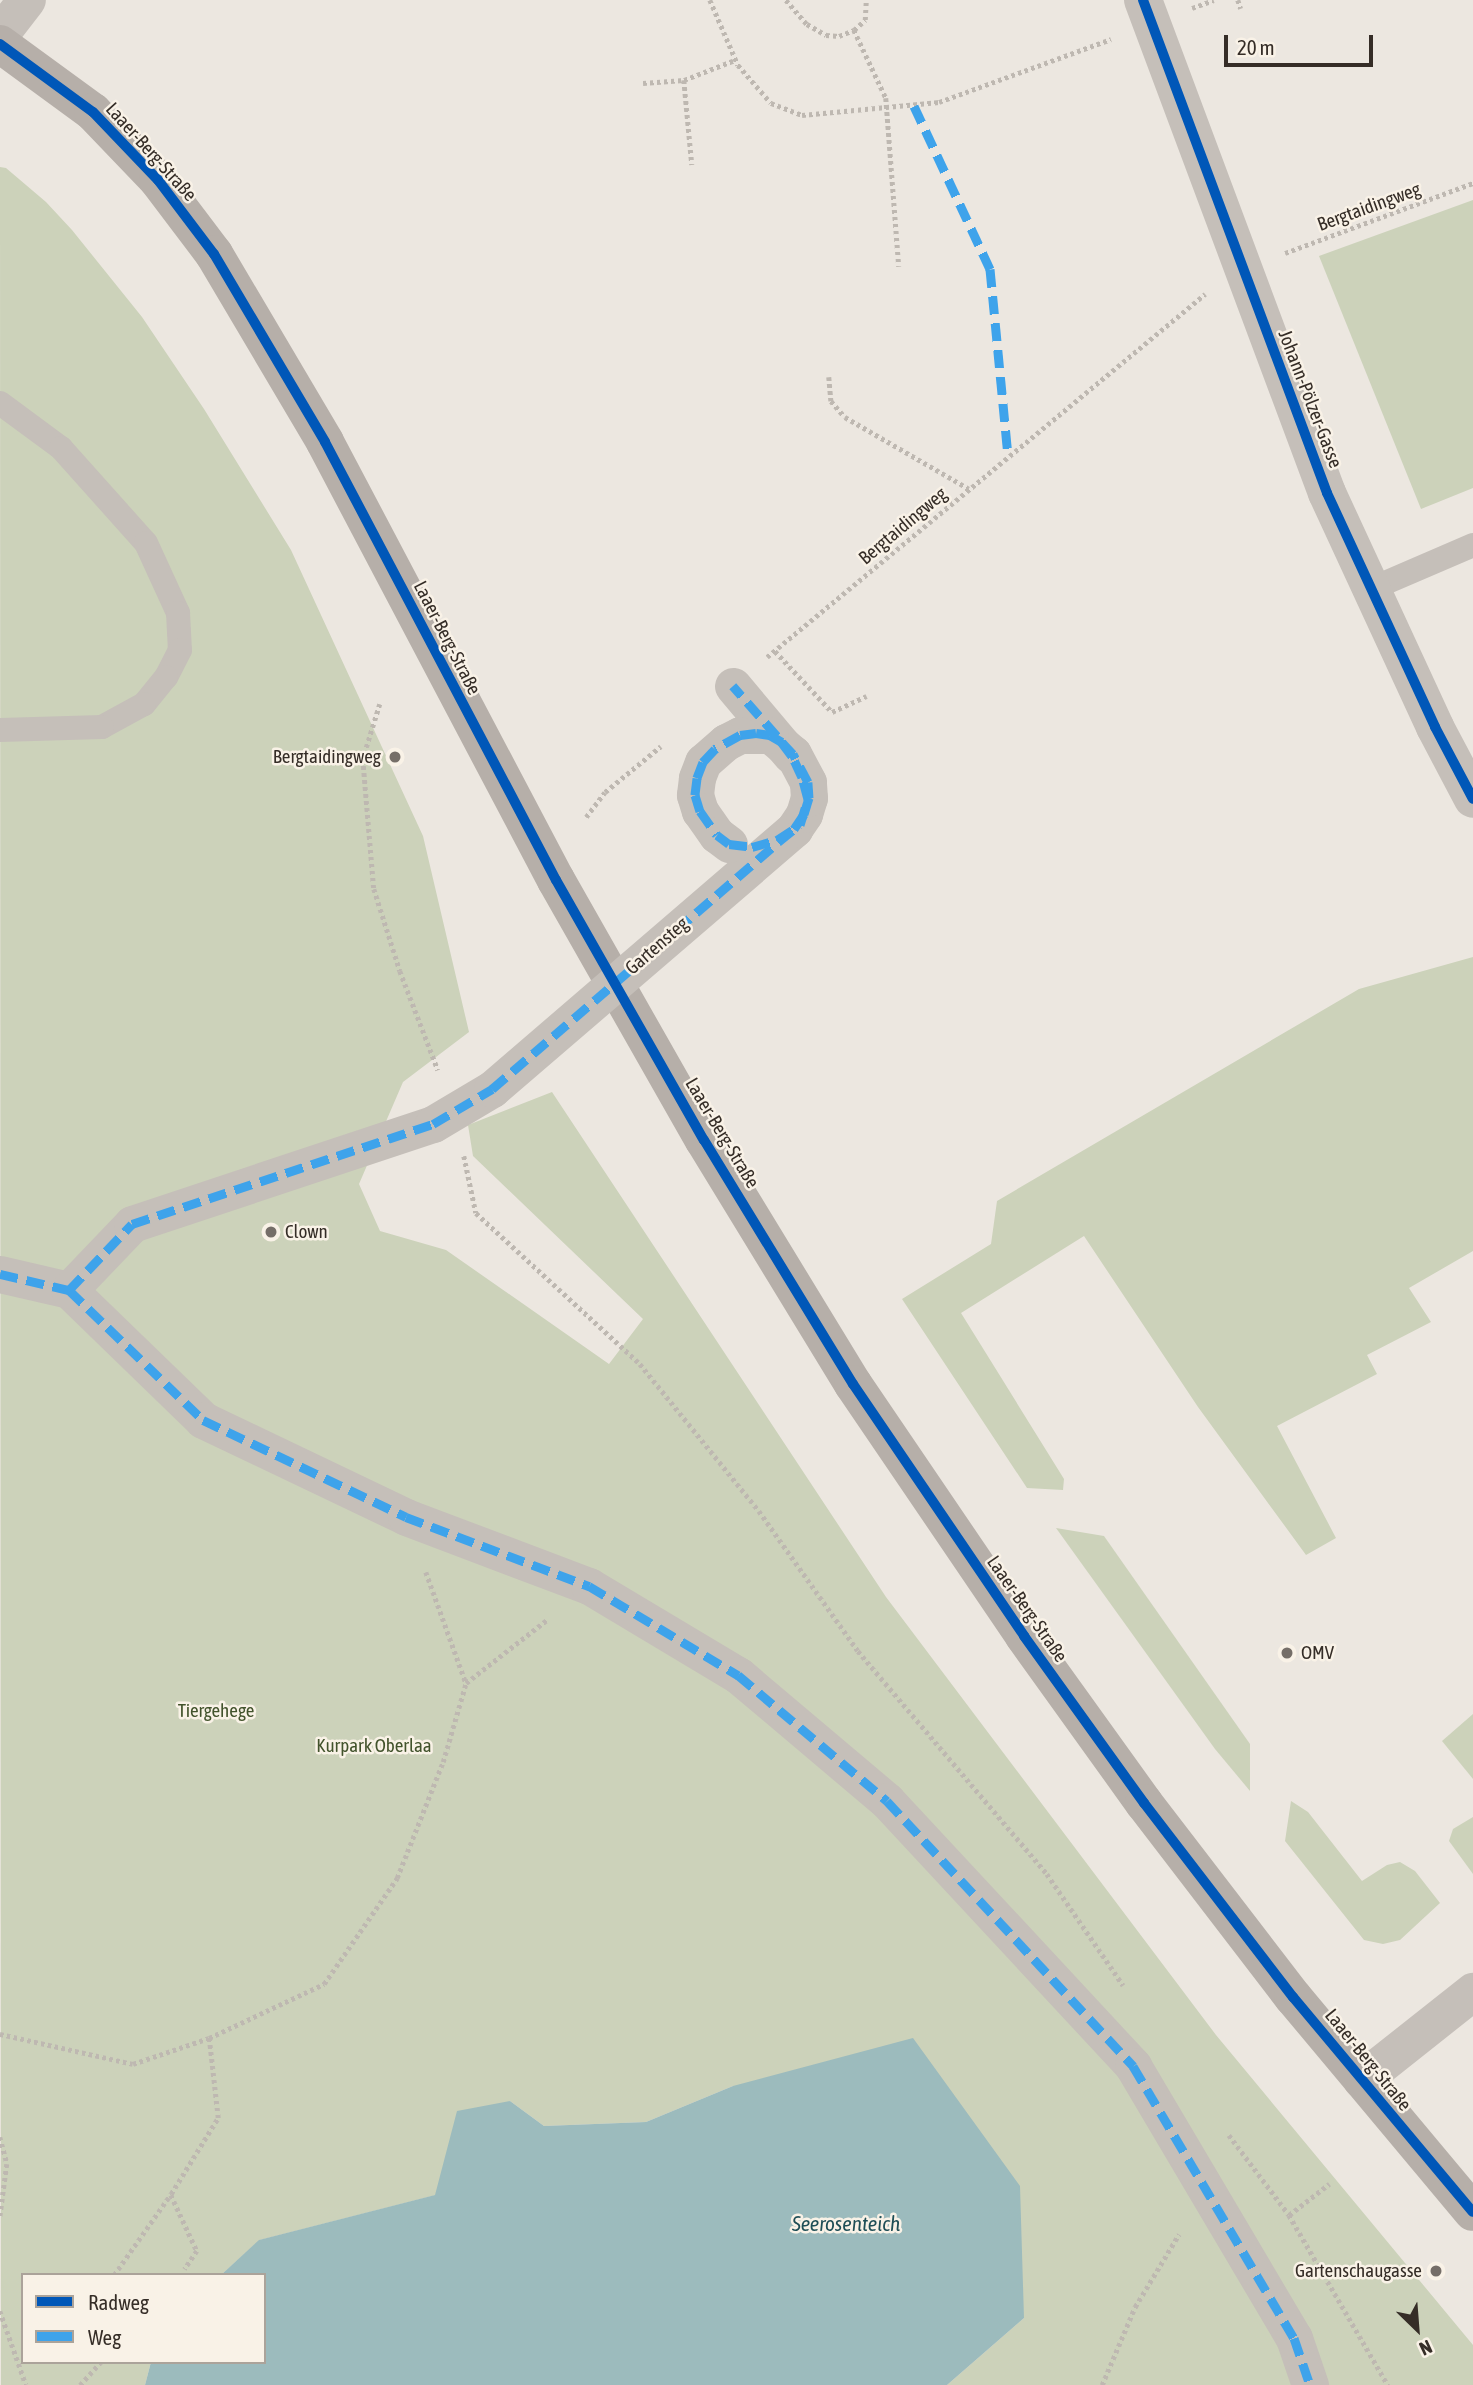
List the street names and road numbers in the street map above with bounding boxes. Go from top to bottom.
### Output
street label: Laaer-Berg-Straße [101,98,201,206]
street label: Bergtaidingweg [1314,178,1424,236]
street label: Johann-Pölzer-Gasse [1273,327,1347,471]
street label: Bergtaidingweg [854,482,952,570]
street label: Laaer-Berg-Straße [409,577,485,699]
street label: Gartensteg [621,912,693,980]
street label: Laaer-Berg-Straße [680,1074,764,1192]
street label: Laaer-Berg-Straße [982,1551,1072,1667]
street label: Laaer-Berg-Straße [1320,2004,1416,2116]

